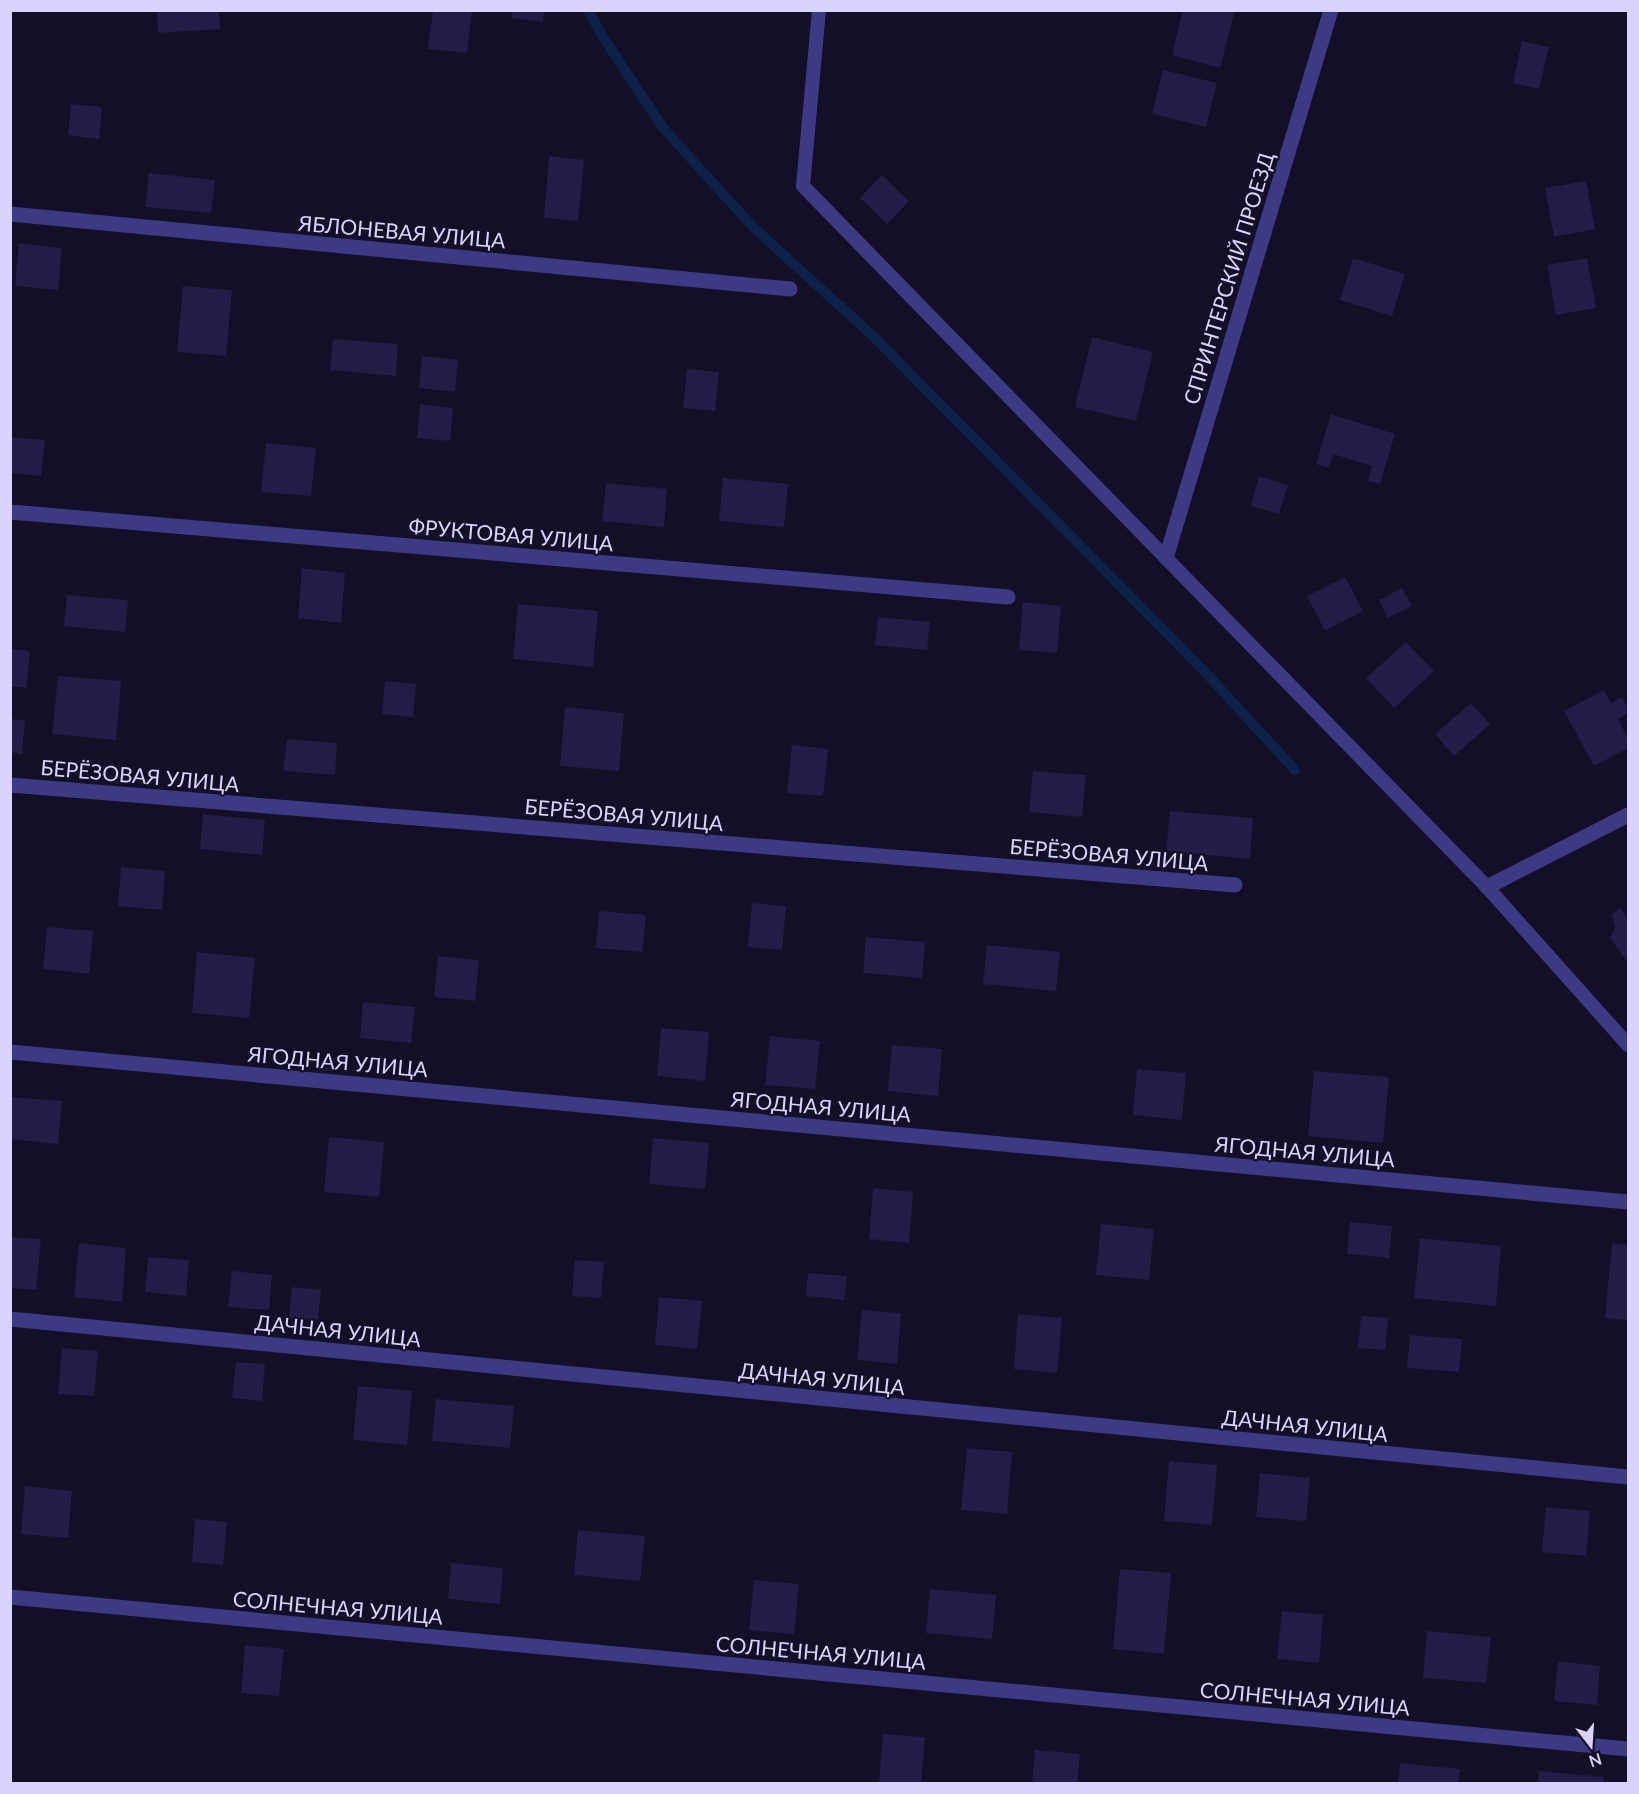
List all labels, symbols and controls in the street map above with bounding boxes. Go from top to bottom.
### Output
street label: СПРИНТЕРСКИЙ ПРОЕЗД [1178,149,1278,407]
street label: ЯБЛОНЕВАЯ УЛИЦА [296,209,507,253]
street label: ФРУКТОВАЯ УЛИЦА [408,513,615,555]
street label: БЕРЁЗОВАЯ УЛИЦА [40,754,241,796]
street label: БЕРЁЗОВАЯ УЛИЦА [524,793,725,835]
street label: БЕРЁЗОВАЯ УЛИЦА [1009,833,1210,875]
street label: ЯГОДНАЯ УЛИЦА [246,1041,430,1081]
street label: ЯГОДНАЯ УЛИЦА [729,1086,913,1126]
street label: ЯГОДНАЯ УЛИЦА [1213,1131,1397,1171]
street label: ДАЧНАЯ УЛИЦА [254,1309,423,1351]
street label: ДАЧНАЯ УЛИЦА [738,1357,907,1399]
street label: ДАЧНАЯ УЛИЦА [1221,1404,1390,1446]
street label: СОЛНЕЧНАЯ УЛИЦА [232,1585,445,1629]
street label: СОЛНЕЧНАЯ УЛИЦА [715,1630,928,1674]
street label: СОЛНЕЧНАЯ УЛИЦА [1199,1676,1412,1720]
north arrow [1561,1716,1621,1776]
text: N [1587,1750,1604,1772]

